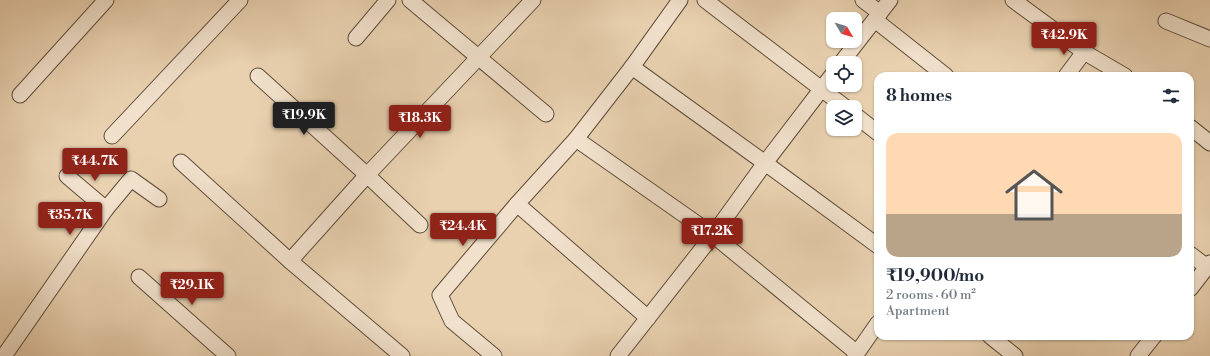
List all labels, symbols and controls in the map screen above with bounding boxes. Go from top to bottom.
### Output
north arrow [826,12,862,48]
map controls [826,12,862,136]
pin: ₹42.9K [1031,22,1097,56]
text: ₹42.9K [1041,27,1087,43]
button: locate [826,56,862,92]
text: 8 homes [886,85,952,107]
icon: filters [1160,85,1182,107]
button: layers [826,100,862,136]
pin: ₹19.9K [271,102,337,136]
pin: ₹18.3K [387,105,453,139]
text: ₹19.9K [282,107,326,123]
text: ₹18.3K [398,110,442,126]
pin: ₹44.7K [62,148,128,182]
text: ₹44.7K [71,153,119,169]
icon: home [998,159,1070,231]
pin: ₹35.7K [37,202,103,236]
text: ₹35.7K [47,207,93,223]
pin: ₹24.4K [430,213,496,247]
text: ₹24.4K [439,218,487,234]
pin: ₹17.2K [679,218,745,252]
text: ₹17.2K [691,223,733,239]
text: ₹19,900/mo [886,265,984,287]
pin: ₹29.1K [159,272,225,306]
text: ₹29.1K [170,277,214,293]
text: 2 rooms · 60 m² [886,287,976,303]
text: Apartment [886,303,950,319]

